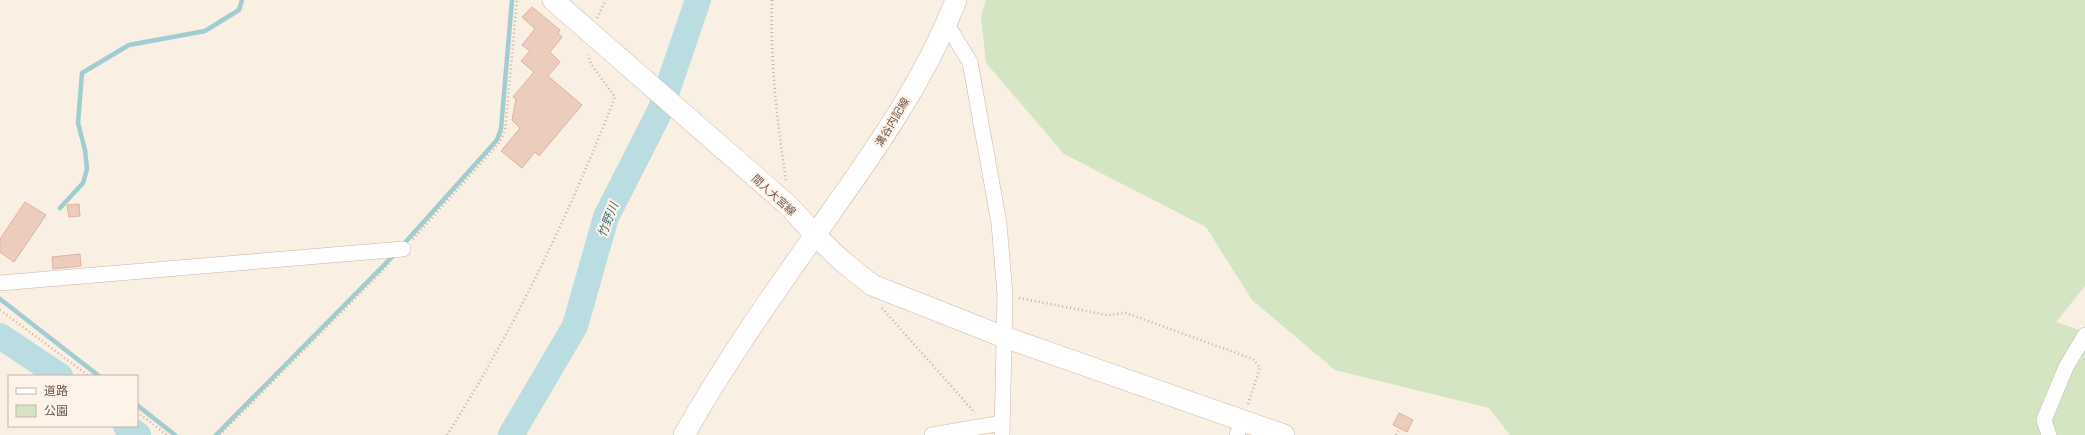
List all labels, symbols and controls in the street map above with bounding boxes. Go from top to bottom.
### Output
street label: 溝谷内記線 [871,94,912,149]
street label: 間人大宮線 [749,171,800,219]
water label: 竹野川 [593,198,623,240]
legend [8,375,138,427]
text: 道路 [44,382,68,399]
text: 公園 [44,402,68,419]

